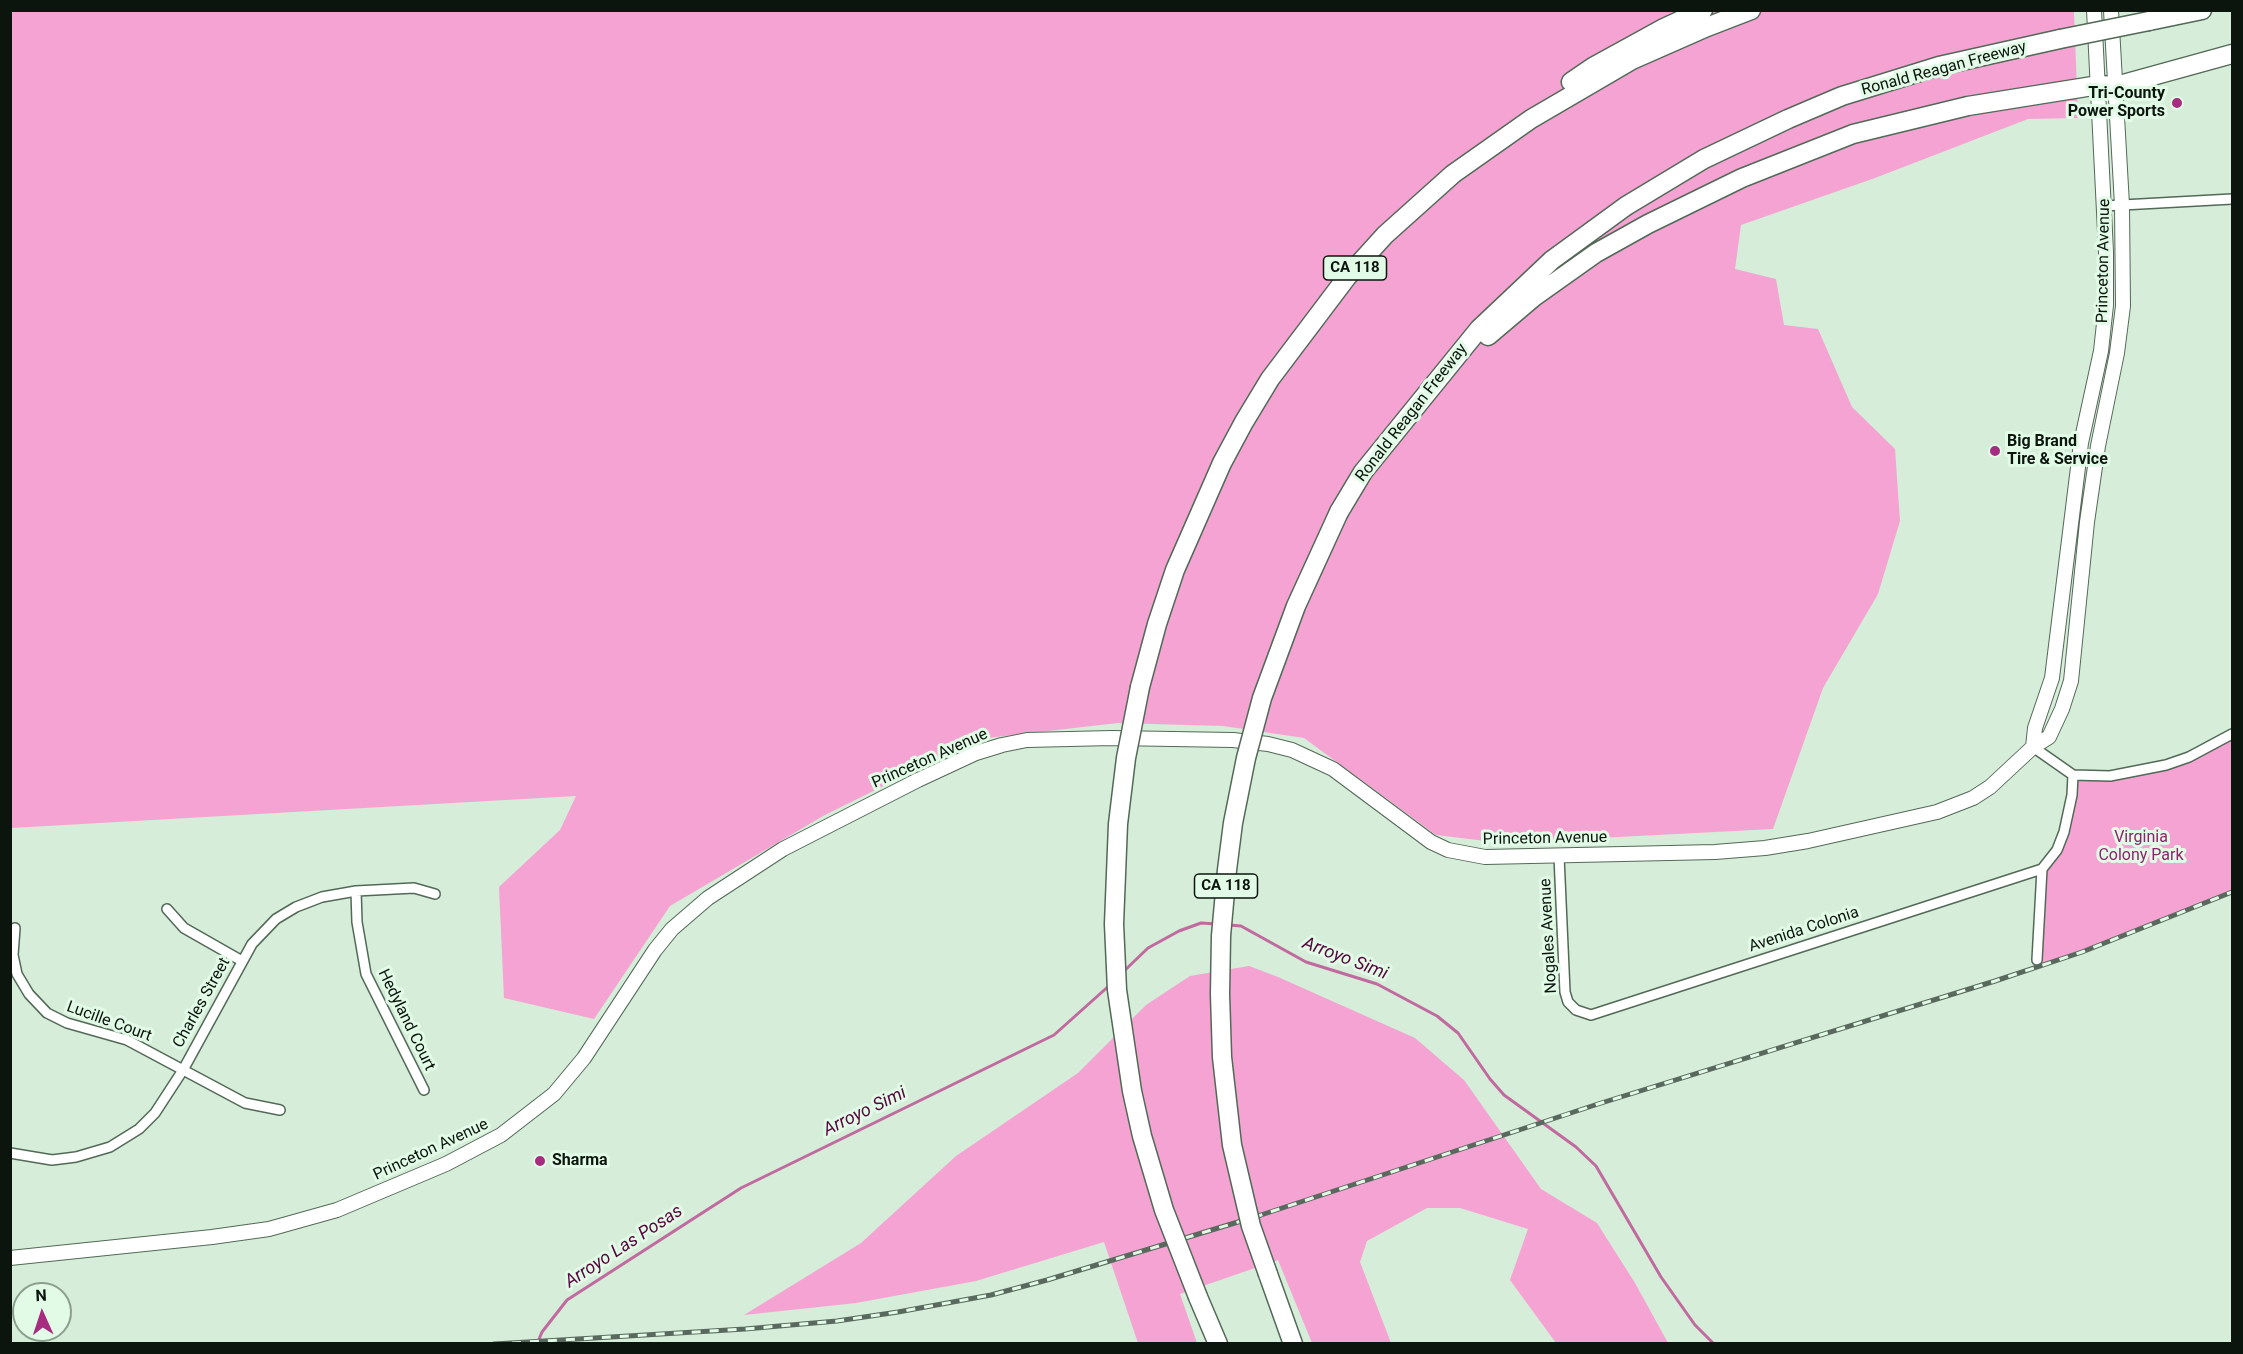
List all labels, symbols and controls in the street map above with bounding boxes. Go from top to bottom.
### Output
street label: Ronald Reagan Freeway [1859,38,2029,100]
place label: Tri-County Power Sports [2068,84,2165,122]
marker: Tri-County Power Sports [2170,96,2184,110]
street label: Princeton Avenue [2093,199,2115,323]
road number: CA 118 [1324,256,1386,280]
street label: Ronald Reagan Freeway [1352,340,1472,486]
place label: Big Brand Tire & Service [2007,432,2108,470]
marker: Big Brand Tire & Service [1988,444,2002,458]
street label: Princeton Avenue [869,725,991,793]
street label: Princeton Avenue [1483,828,1607,850]
park label: Virginia Colony Park [2098,828,2184,866]
road number: CA 118 [1194,874,1258,898]
street label: Nogales Avenue [1536,878,1562,994]
street label: Avenida Colonia [1747,903,1861,957]
water label: Arroyo Simi [1299,933,1391,985]
street label: Charles Street [169,955,235,1051]
street label: Hedyland Court [373,966,439,1074]
street label: Lucille Court [64,998,154,1046]
water label: Arroyo Simi [820,1083,910,1141]
street label: Princeton Avenue [371,1115,491,1185]
place label: Sharma [552,1151,608,1171]
marker: Sharma [533,1154,547,1168]
water label: Arroyo Las Posas [561,1201,687,1293]
north arrow [12,1282,72,1342]
text: N [35,1286,47,1305]

